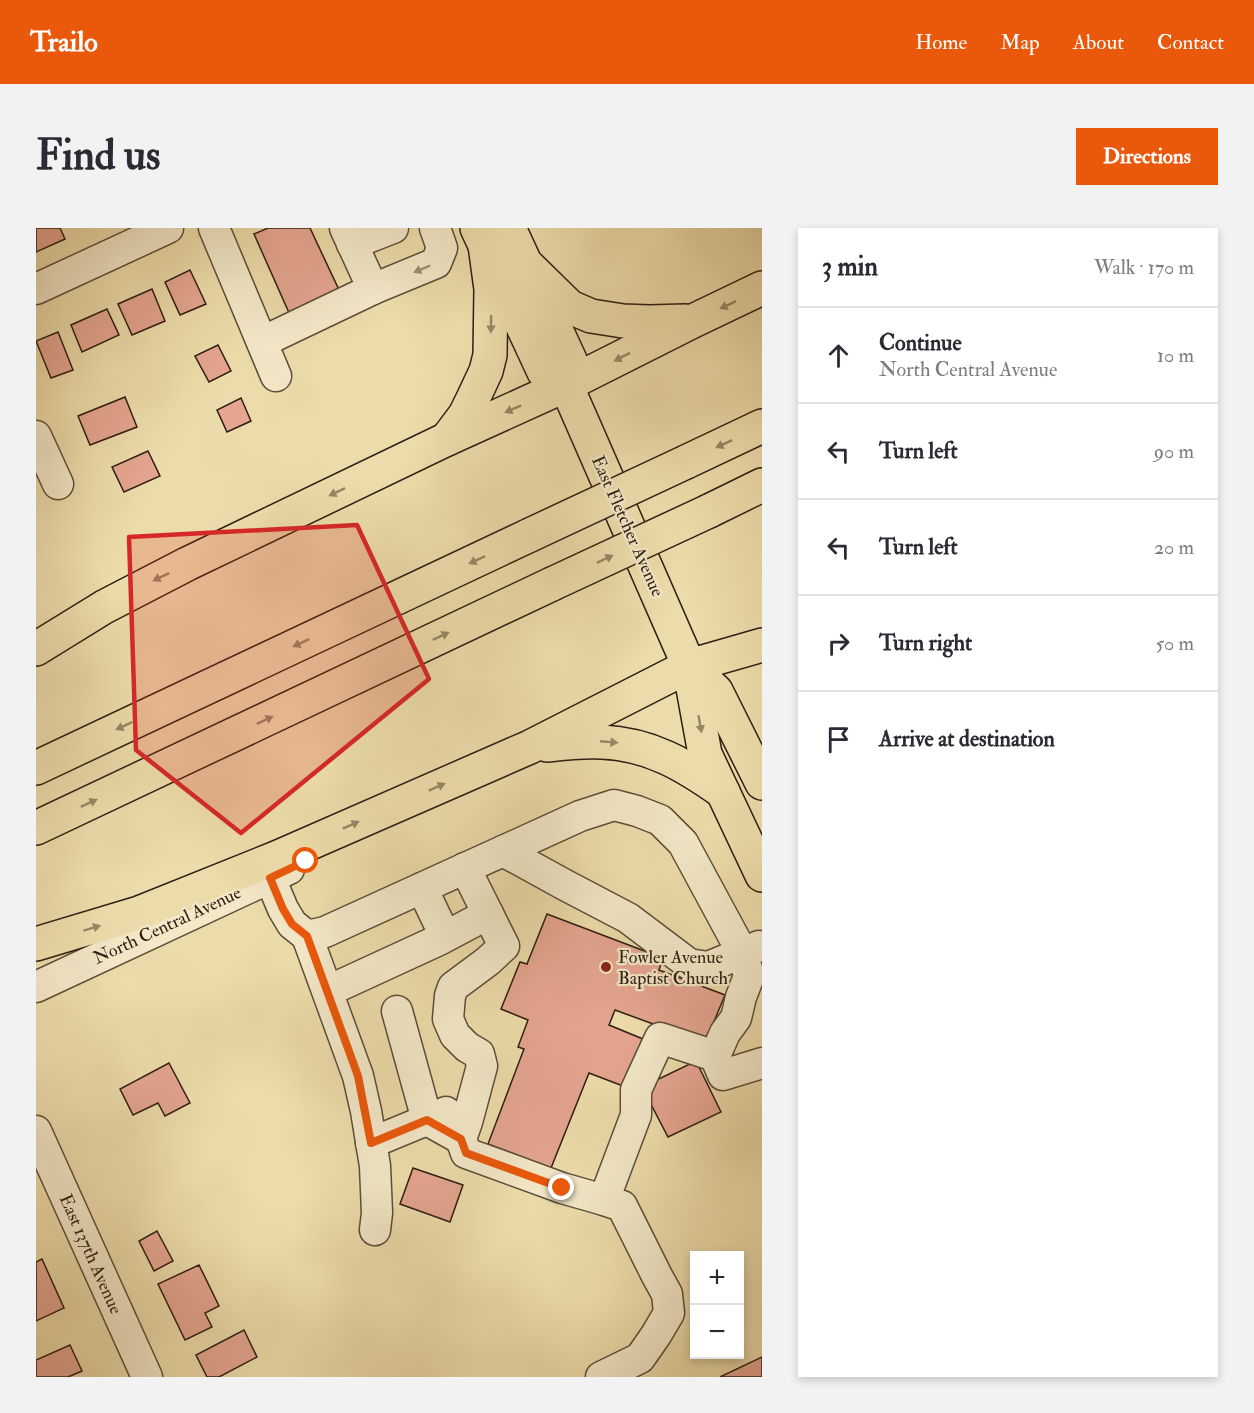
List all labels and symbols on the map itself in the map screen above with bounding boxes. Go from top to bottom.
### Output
one-way arrow [412,264,430,274]
one-way arrow [719,300,736,309]
one-way arrow [486,315,495,334]
one-way arrow [614,352,631,362]
one-way arrow [504,405,522,415]
one-way arrow [715,440,732,449]
street label: East Fletcher Avenue [586,452,669,601]
one-way arrow [328,488,345,497]
one-way arrow [468,555,485,564]
one-way arrow [597,555,614,564]
one-way arrow [152,572,169,581]
one-way arrow [433,632,450,641]
one-way arrow [292,639,309,648]
one-way arrow [257,715,274,724]
one-way arrow [696,715,705,734]
one-way arrow [116,722,133,731]
one-way arrow [600,738,619,747]
one-way arrow [429,783,446,792]
one-way arrow [80,799,97,808]
one-way arrow [343,820,361,830]
route start [292,847,318,873]
street label: North Central Avenue [90,881,245,970]
one-way arrow [83,923,101,932]
place label: Fowler Avenue Baptist Church [618,946,728,990]
marker: Fowler Avenue Baptist Church [599,960,613,974]
route end [548,1174,574,1200]
street label: East 137th Avenue [54,1191,127,1318]

